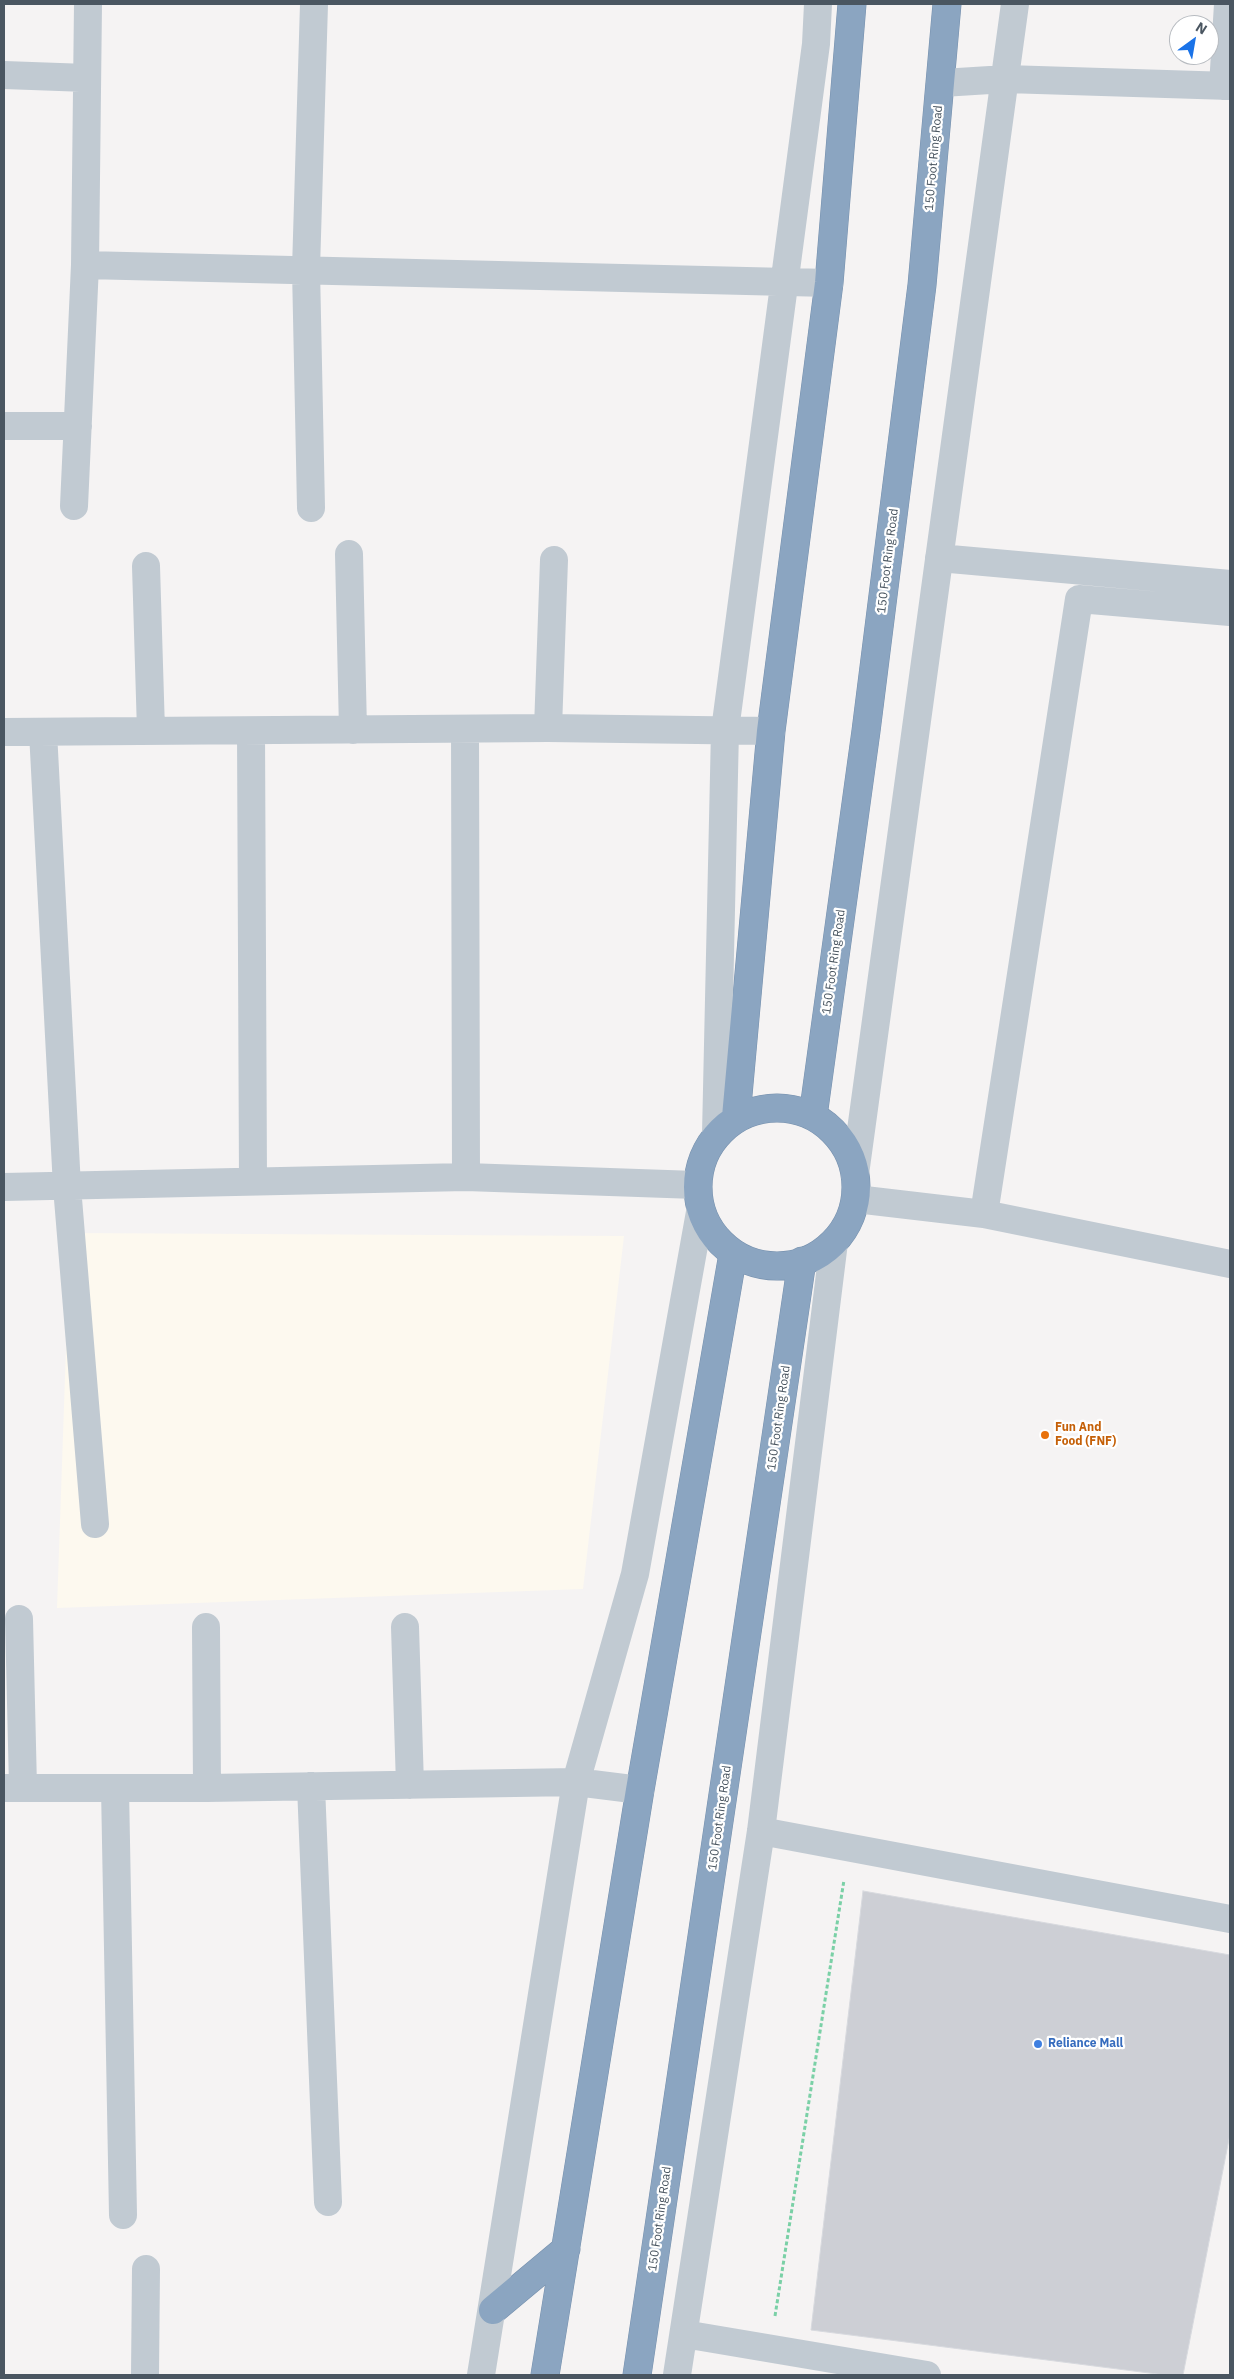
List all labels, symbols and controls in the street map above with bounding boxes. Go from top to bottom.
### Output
north arrow [1169,15,1219,65]
text: N [1192,18,1210,38]
street label: 150 Foot Ring Road [922,105,946,211]
street label: 150 Foot Ring Road [874,508,902,614]
street label: 150 Foot Ring Road [820,909,848,1015]
street label: 150 Foot Ring Road [765,1365,793,1471]
place label: Fun And Food (FNF) [1055,1421,1116,1449]
marker: Fun And Food (FNF) [1039,1429,1051,1441]
street label: 150 Foot Ring Road [706,1765,734,1871]
place label: Reliance Mall [1048,2037,1123,2051]
marker: Reliance Mall [1032,2038,1044,2050]
street label: 150 Foot Ring Road [646,2166,674,2272]

